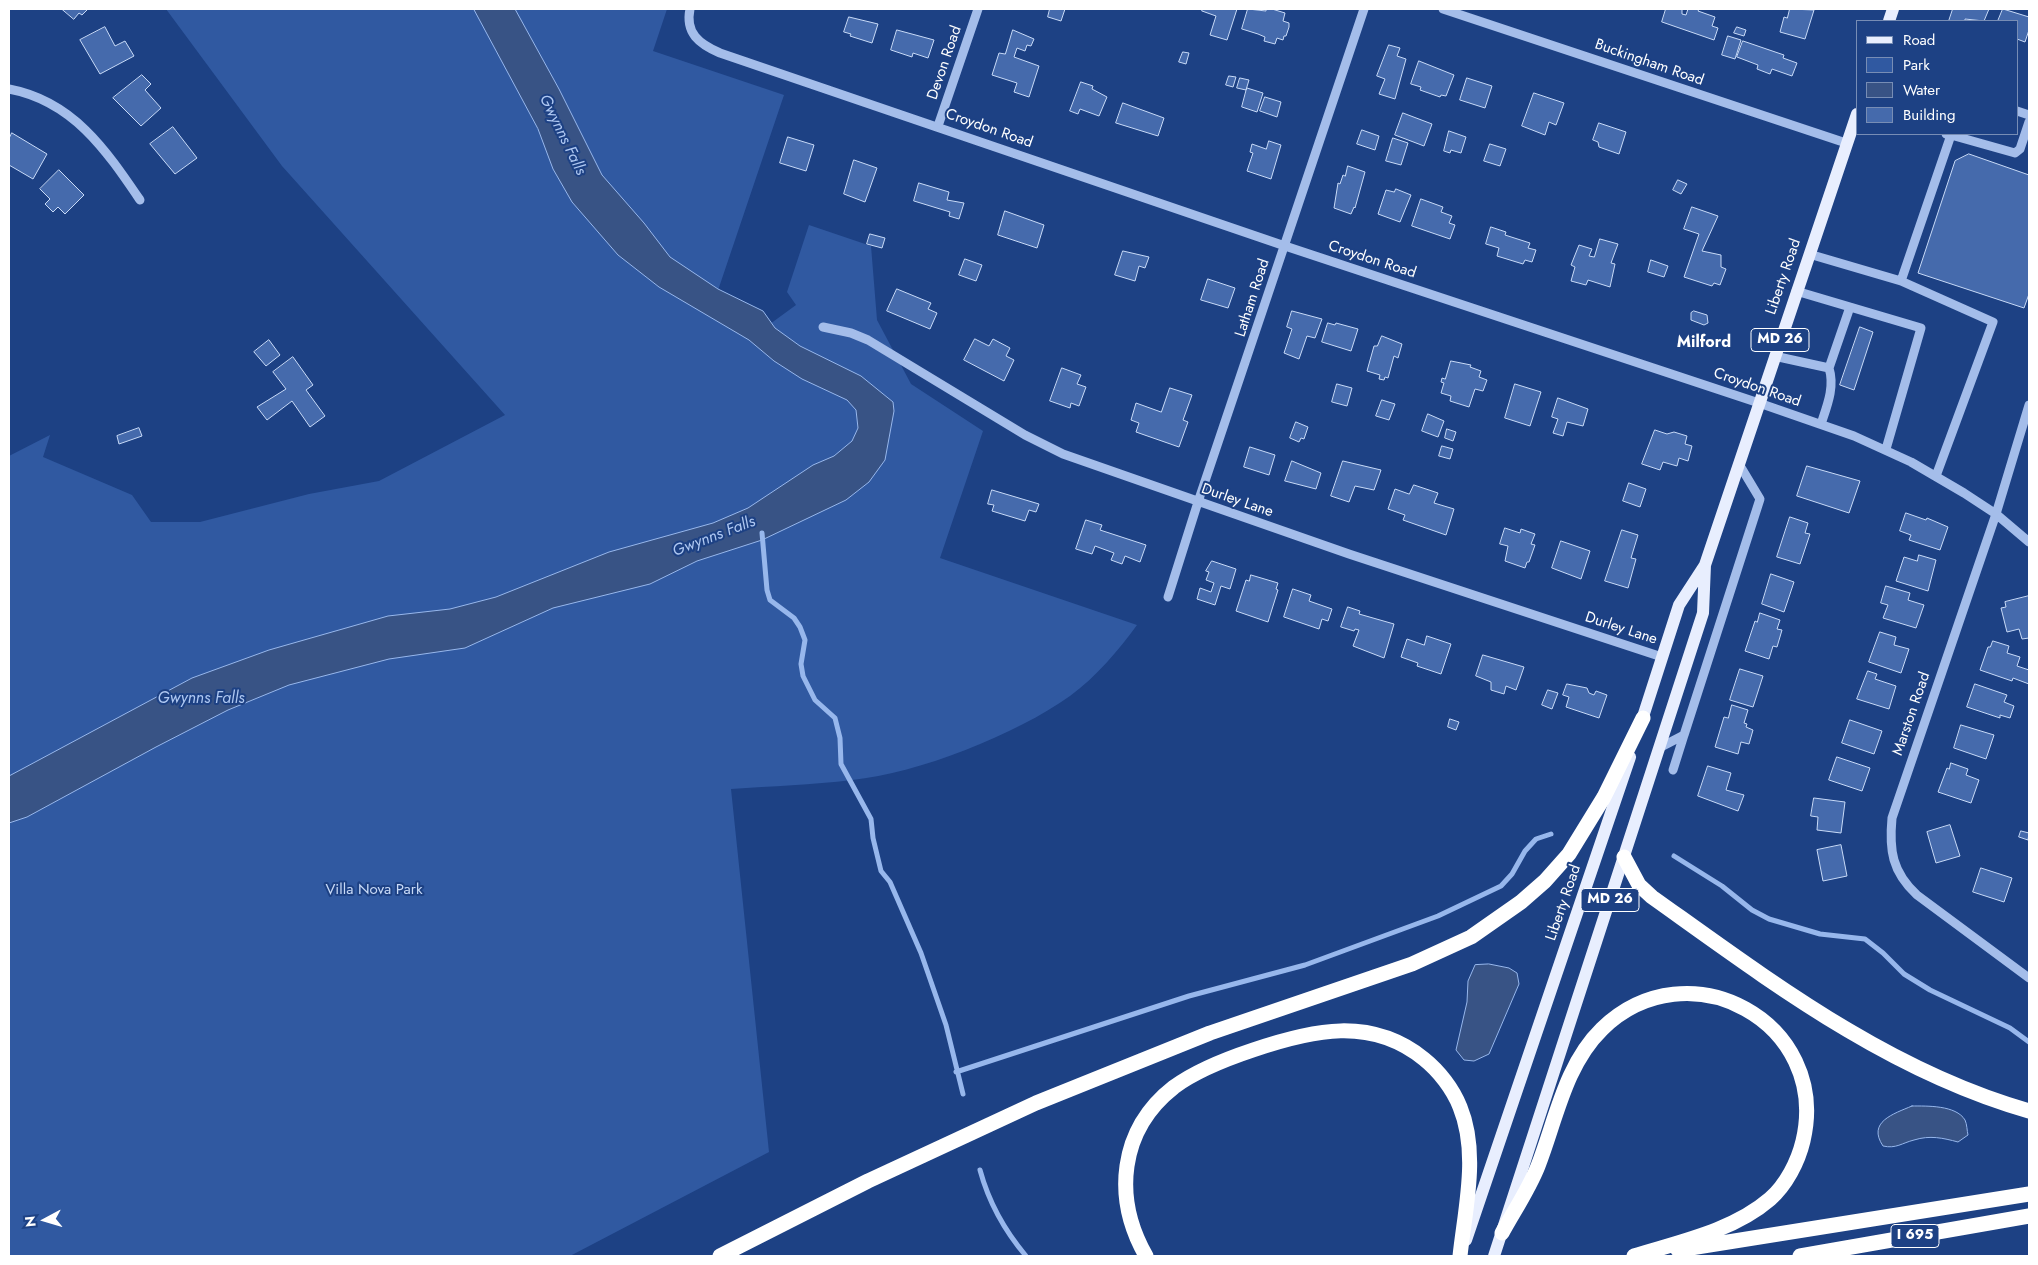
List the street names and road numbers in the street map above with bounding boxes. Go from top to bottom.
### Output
street label: Devon Road [924,24,966,102]
street label: Buckingham Road [1592,36,1706,90]
street label: Croydon Road [943,106,1035,152]
street label: Croydon Road [1326,237,1418,283]
street label: Liberty Road [1763,237,1805,317]
street label: Latham Road [1232,257,1274,339]
road number: MD 26 [1751,328,1809,352]
street label: Croydon Road [1711,365,1803,411]
street label: Durley Lane [1199,480,1275,522]
street label: Durley Lane [1583,609,1659,649]
street label: Marston Road [1889,670,1935,758]
street label: Liberty Road [1543,863,1585,943]
road number: MD 26 [1581,888,1639,912]
road number: I 695 [1891,1224,1939,1248]

